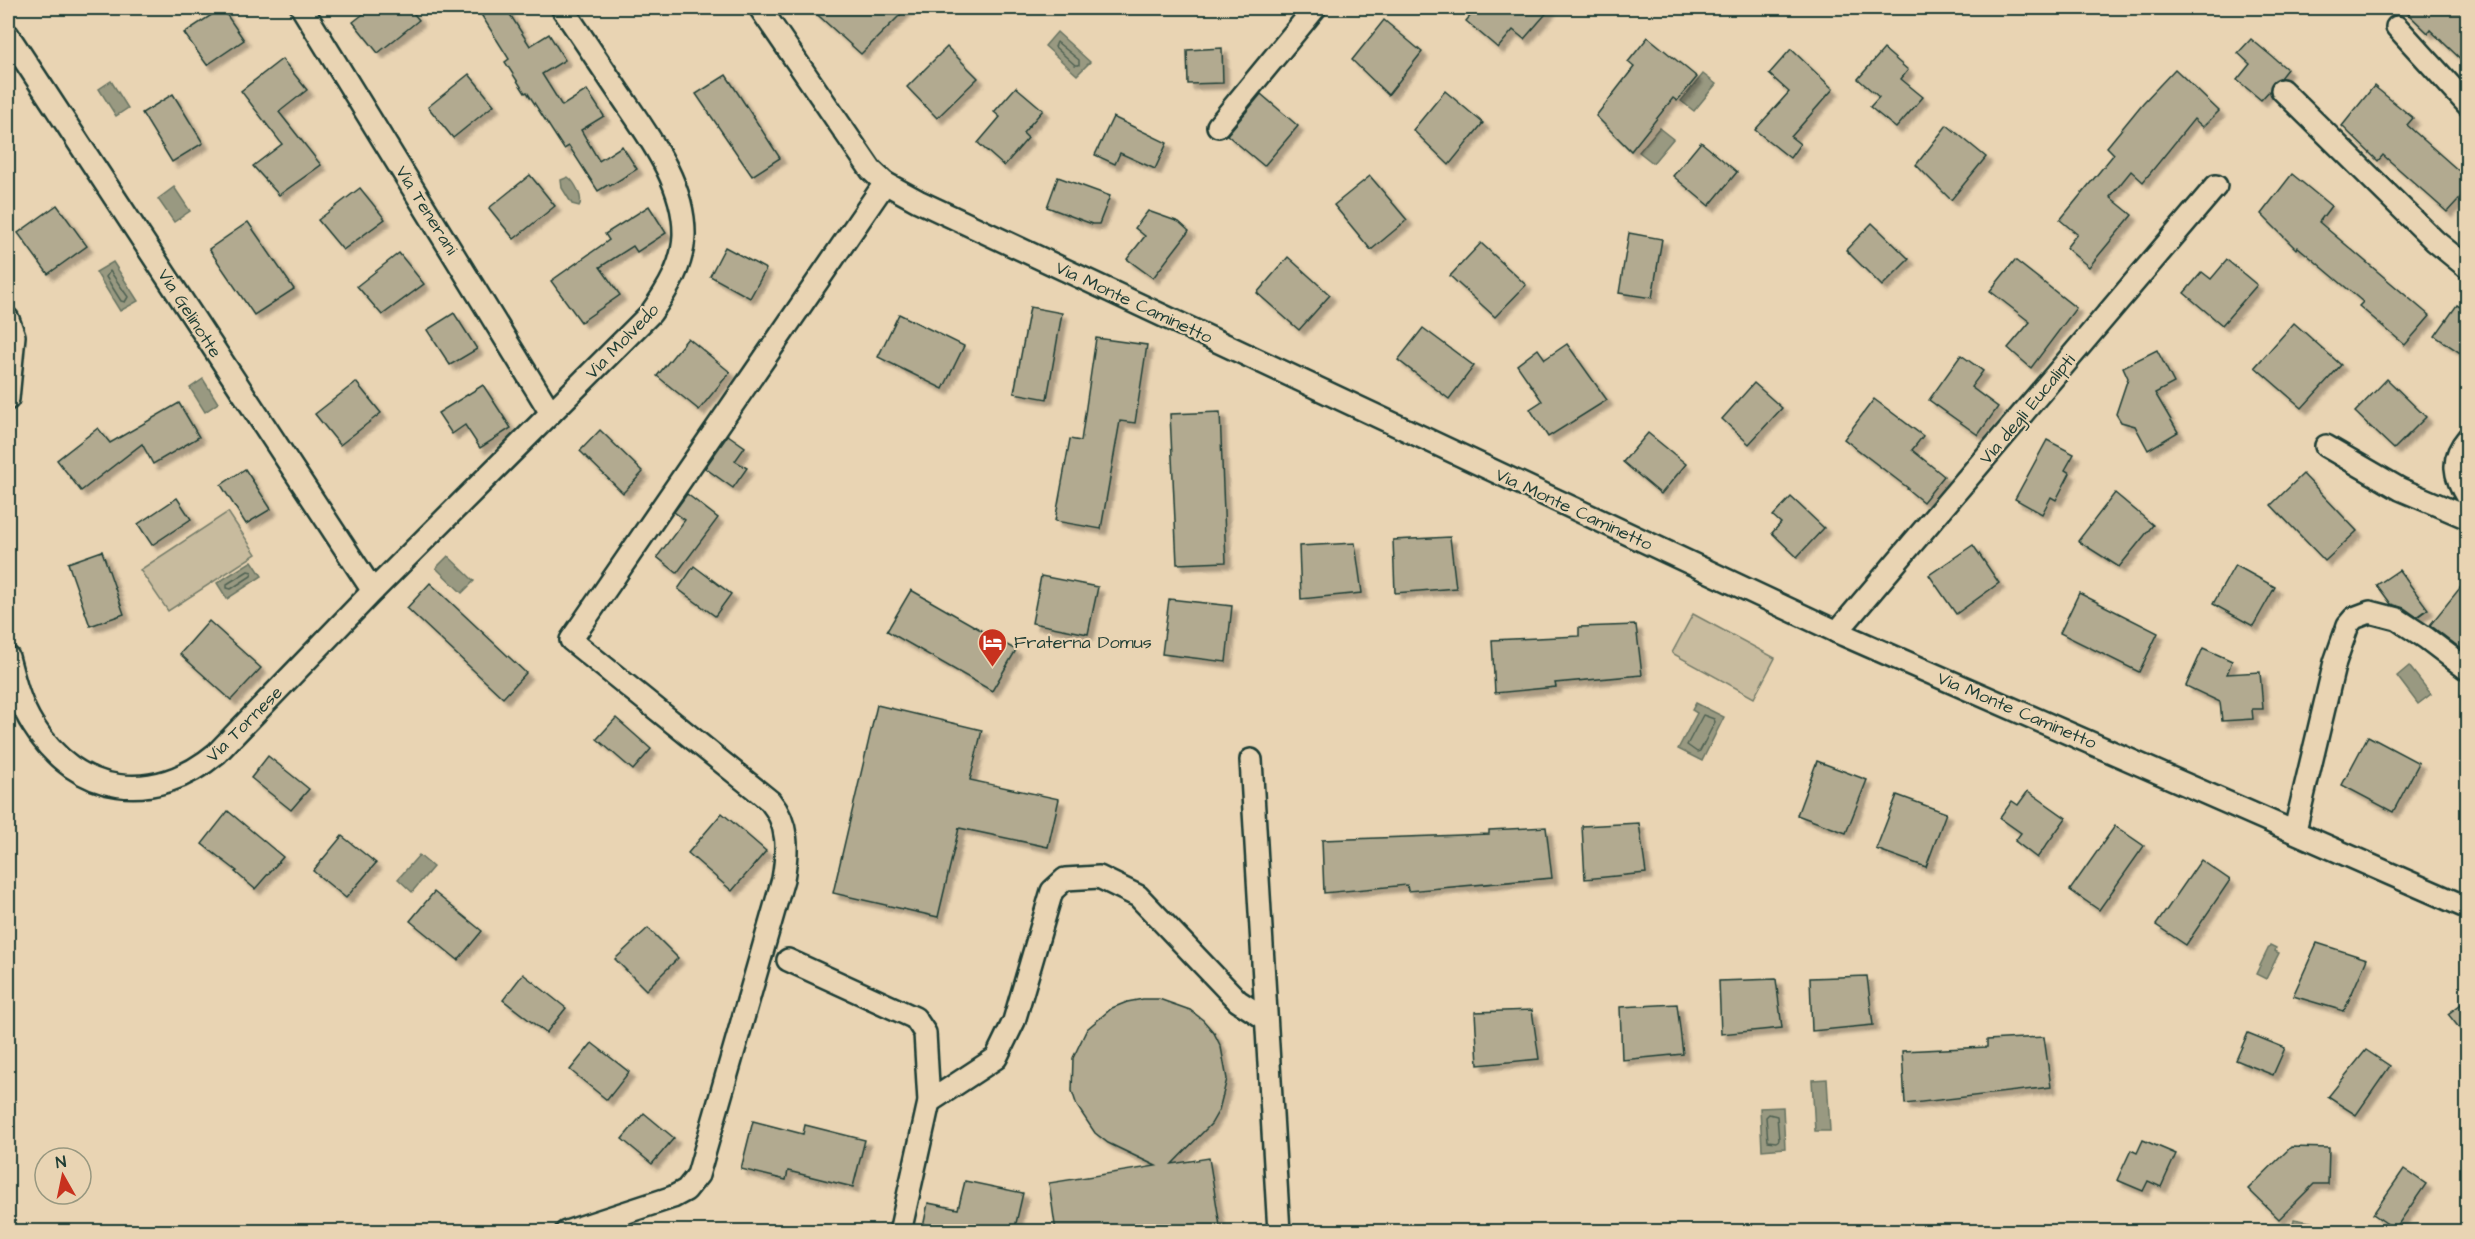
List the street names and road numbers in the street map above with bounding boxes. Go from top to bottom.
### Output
street label: Via Tenerani [389,161,464,260]
street label: Via Monte Caminetto [1051,255,1216,350]
street label: Via Gelinotte [151,264,228,363]
street label: Via Molvedo [580,298,665,385]
street label: Via degli Eucalipti [1974,348,2082,471]
street label: Via Monte Caminetto [1491,462,1656,557]
street label: Via Monte Caminetto [1933,666,2100,755]
street label: Via Tornese [200,680,288,768]

